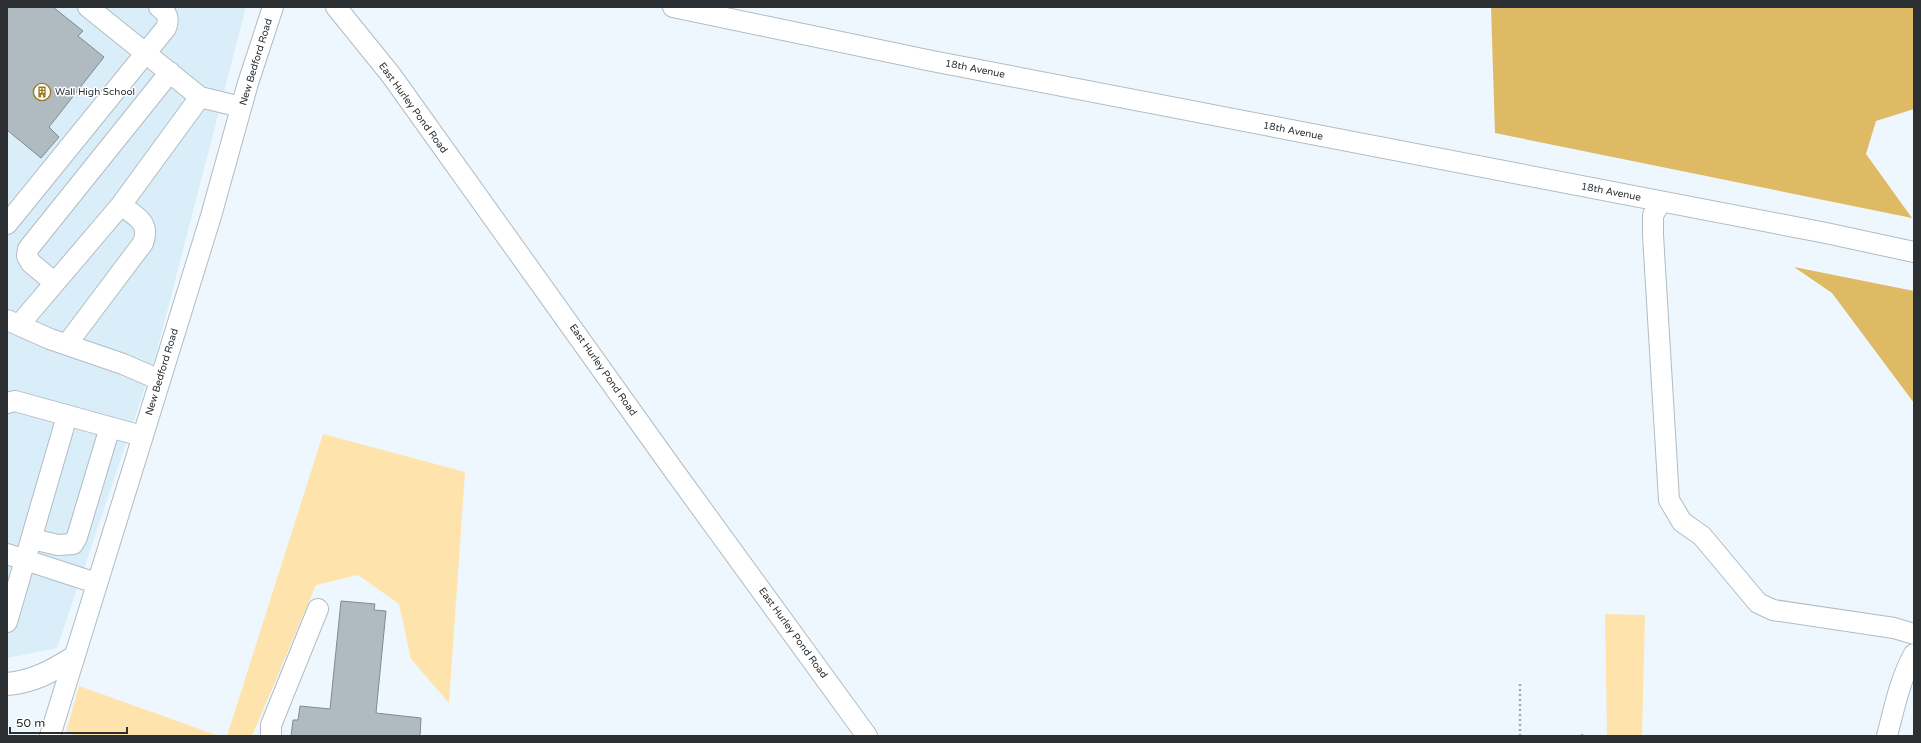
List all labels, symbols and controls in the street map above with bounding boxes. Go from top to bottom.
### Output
street label: New Bedford Road [237,17,275,107]
street label: 18th Avenue [944,57,1006,81]
street label: East Hurley Pond Road [376,60,450,156]
building icon: Wall High School [32,82,52,102]
place label: Wall High School [55,86,135,98]
street label: 18th Avenue [1262,119,1324,143]
street label: 18th Avenue [1580,180,1642,204]
street label: East Hurley Pond Road [567,322,639,418]
street label: New Bedford Road [143,327,181,417]
street label: East Hurley Pond Road [756,585,830,681]
scale bar [10,709,127,735]
text: 50 m [16,716,45,730]

